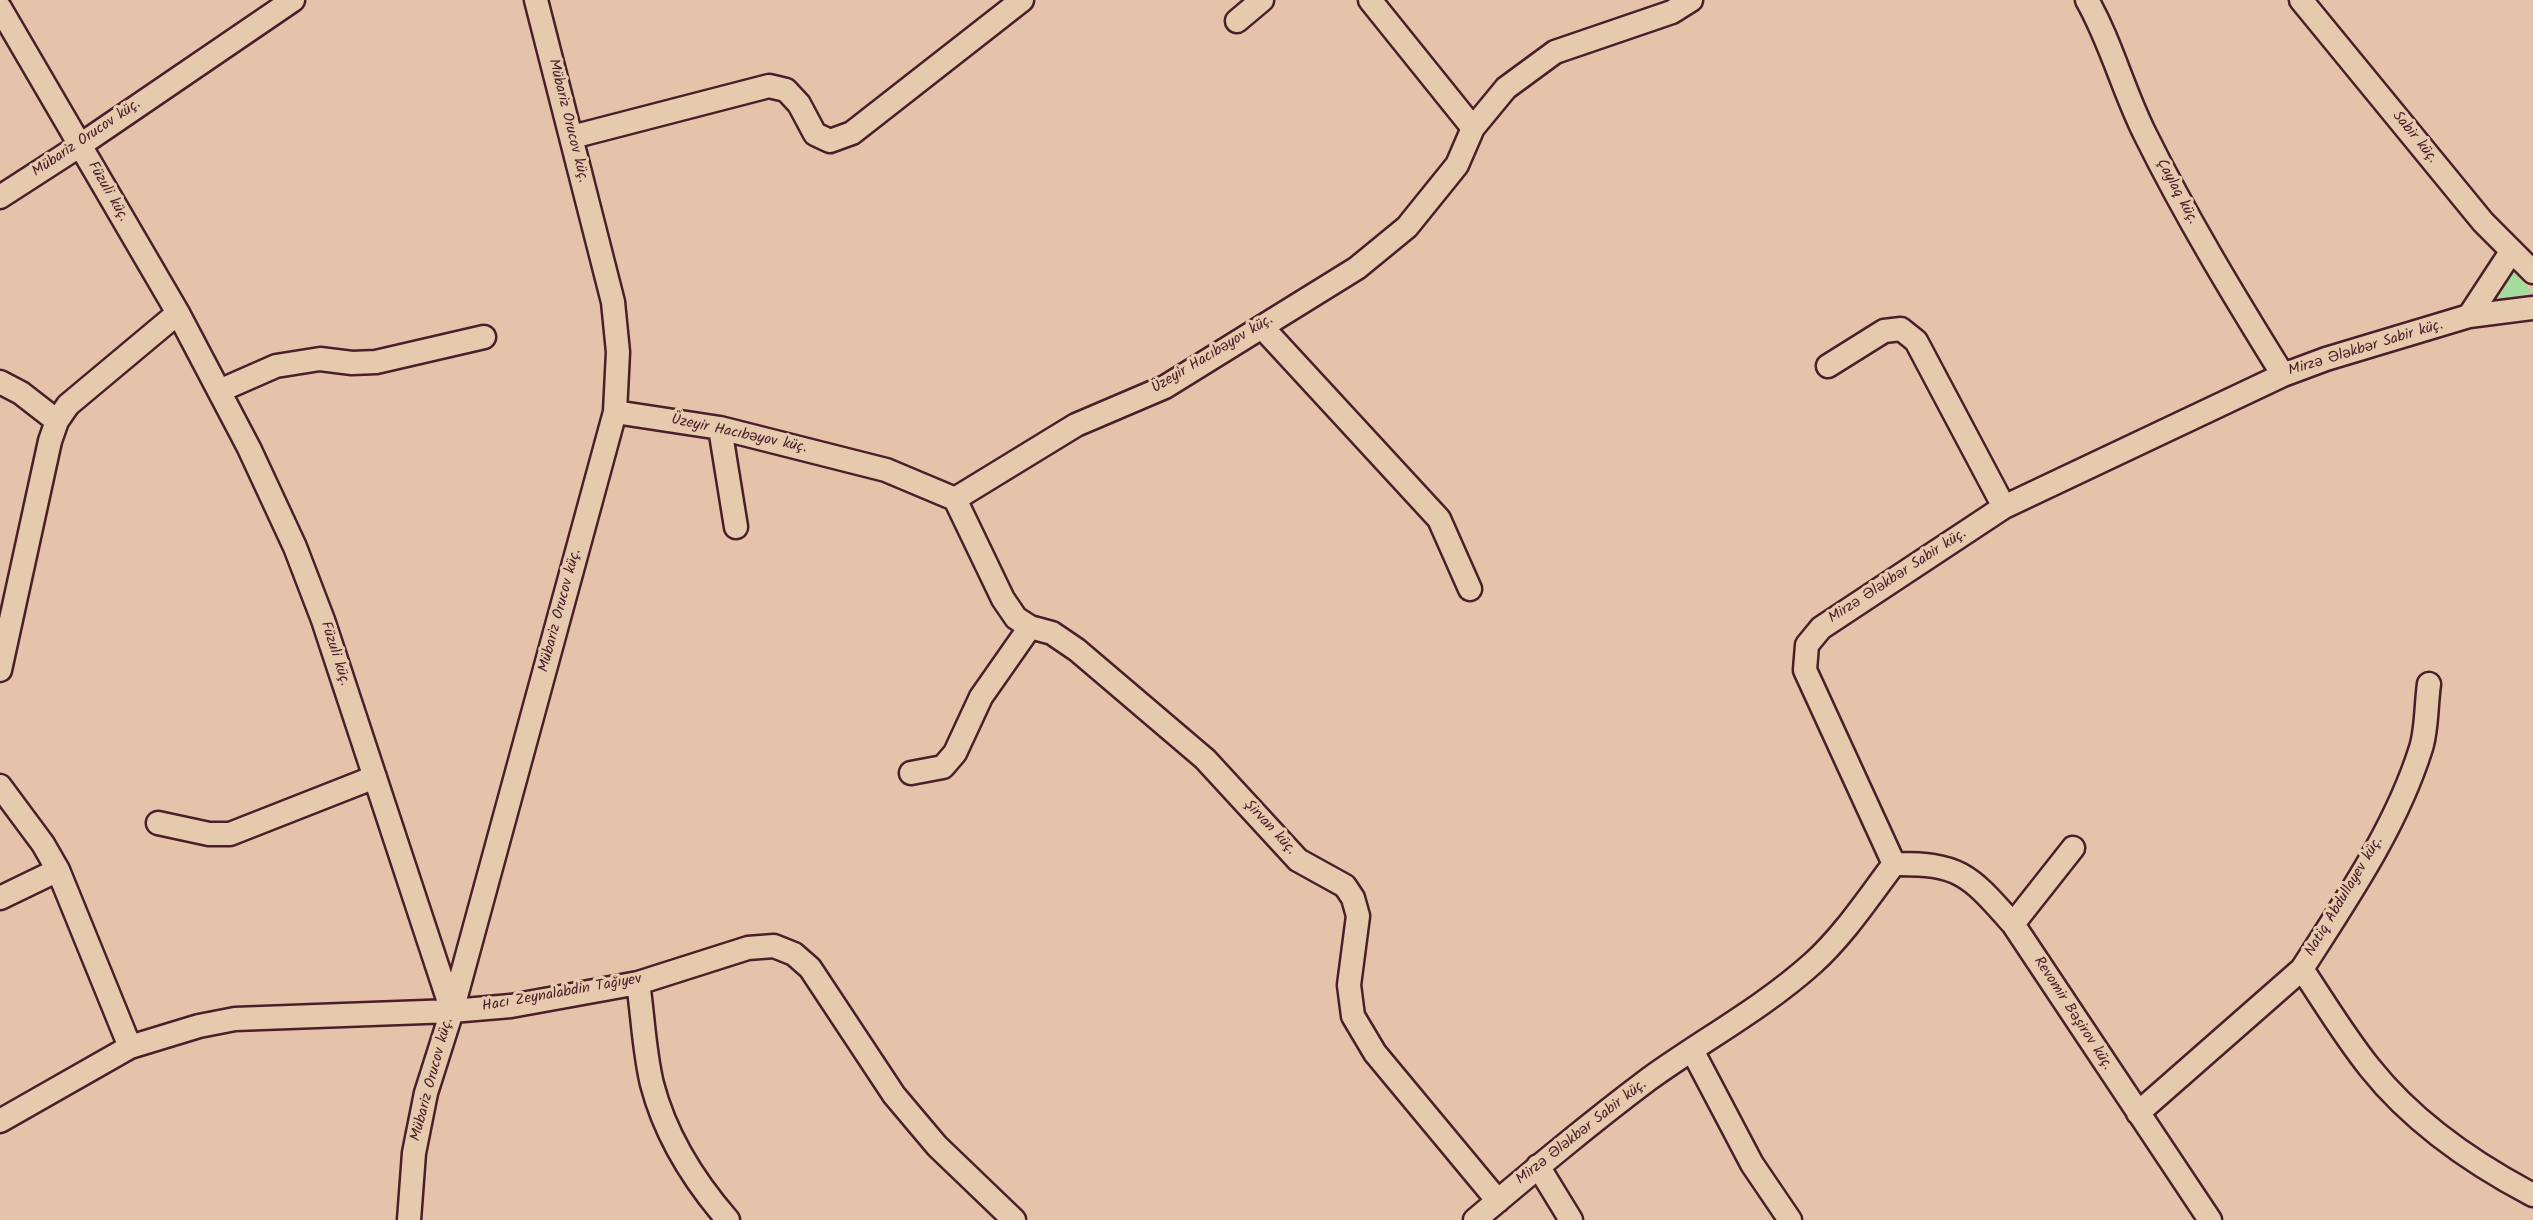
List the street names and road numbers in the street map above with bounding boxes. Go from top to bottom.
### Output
street label: Mübariz Orucov küç. [543,57,591,185]
street label: Mübariz Orucov küç. [29,96,145,182]
street label: Sabir küç. [2388,108,2440,168]
street label: Çaylaq küç. [2151,156,2201,228]
street label: Füzuli küç. [83,159,131,225]
street label: Üzeyir Hacıbəyov küç. [1149,312,1277,398]
street label: Mirzə Ələkbər Sabir küç. [2286,317,2446,381]
street label: Üzeyir Hacıbəyov küç. [669,412,809,458]
street label: Mirzə Ələkbər Sabir küç. [1826,526,1970,628]
street label: Mübariz Orucov küç. [536,547,586,675]
street label: Füzuli küç. [315,620,353,688]
street label: Şirvan küç. [1239,797,1299,859]
street label: Natiq Abdullayev küç. [2302,834,2388,960]
street label: Revomir Bəşirov küç. [2029,954,2115,1074]
street label: Hacı Zeynalabdin Tağıyev [481,971,643,1017]
street label: Mübariz Orucov küç. [408,1016,458,1144]
street label: Mirzə Ələkbər Sabir küç. [1513,1076,1651,1190]

